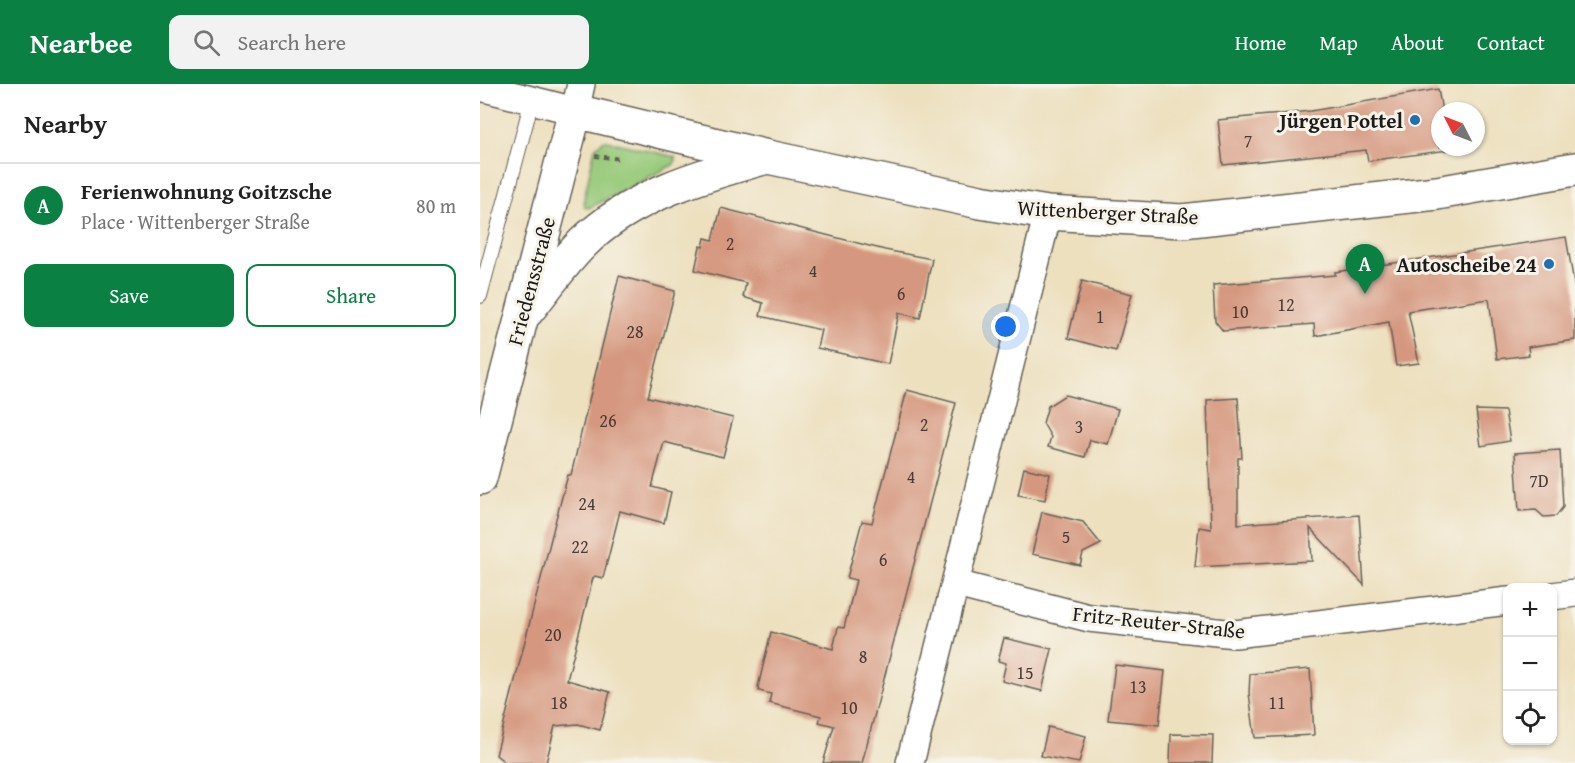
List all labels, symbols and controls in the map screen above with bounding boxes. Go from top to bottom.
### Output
search box [169,15,589,69]
text: Nearbee [30,22,133,63]
icon: search [190,26,223,59]
text: Search here [238,26,346,58]
text: Home [1235,27,1286,58]
text: Map [1319,27,1358,58]
text: About [1391,27,1444,58]
text: Contact [1477,27,1545,58]
north arrow [1431,102,1485,156]
text: Nearby [24,104,107,143]
place label: Jürgen Pottel [1277,105,1403,136]
marker: Jürgen Pottel [1408,113,1422,127]
house number: 7 [1244,127,1252,154]
text: Ferienwohnung Goitzsche [81,175,332,207]
text: A [37,191,50,220]
text: 80 m [416,191,456,220]
street label: Wittenberger Straße [1017,192,1200,232]
text: Place · Wittenberger Straße [81,207,310,236]
street label: Friedensstraße [499,213,563,349]
house number: 2 [726,230,734,257]
pin: A [1346,244,1384,294]
place label: Autoscheibe 24 [1397,249,1537,280]
house number: 4 [809,257,817,284]
marker: Autoscheibe 24 [1542,257,1556,271]
button: Save [24,264,234,327]
button: Share [246,264,456,327]
house number: 6 [897,280,905,307]
house number: 12 [1277,291,1295,318]
house number: 10 [1231,298,1249,325]
house number: 1 [1096,303,1104,330]
your location [991,312,1020,341]
house number: 28 [626,318,644,345]
house number: 26 [599,407,617,434]
house number: 2 [920,411,928,438]
house number: 3 [1075,413,1083,440]
house number: 4 [907,463,915,490]
house number: 7D [1529,467,1549,494]
house number: 24 [578,490,596,517]
house number: 5 [1062,523,1070,550]
house number: 22 [571,533,589,560]
house number: 6 [879,546,887,573]
map controls [1503,583,1557,745]
button: + [1503,583,1557,637]
street label: Fritz-Reuter-Straße [1071,598,1247,646]
house number: 20 [544,621,562,648]
button: − [1503,637,1557,691]
house number: 8 [859,643,867,670]
house number: 15 [1016,659,1034,686]
house number: 13 [1129,673,1147,700]
house number: 18 [550,689,568,716]
house number: 11 [1268,689,1286,716]
button: locate [1503,691,1557,745]
house number: 10 [840,694,858,721]

